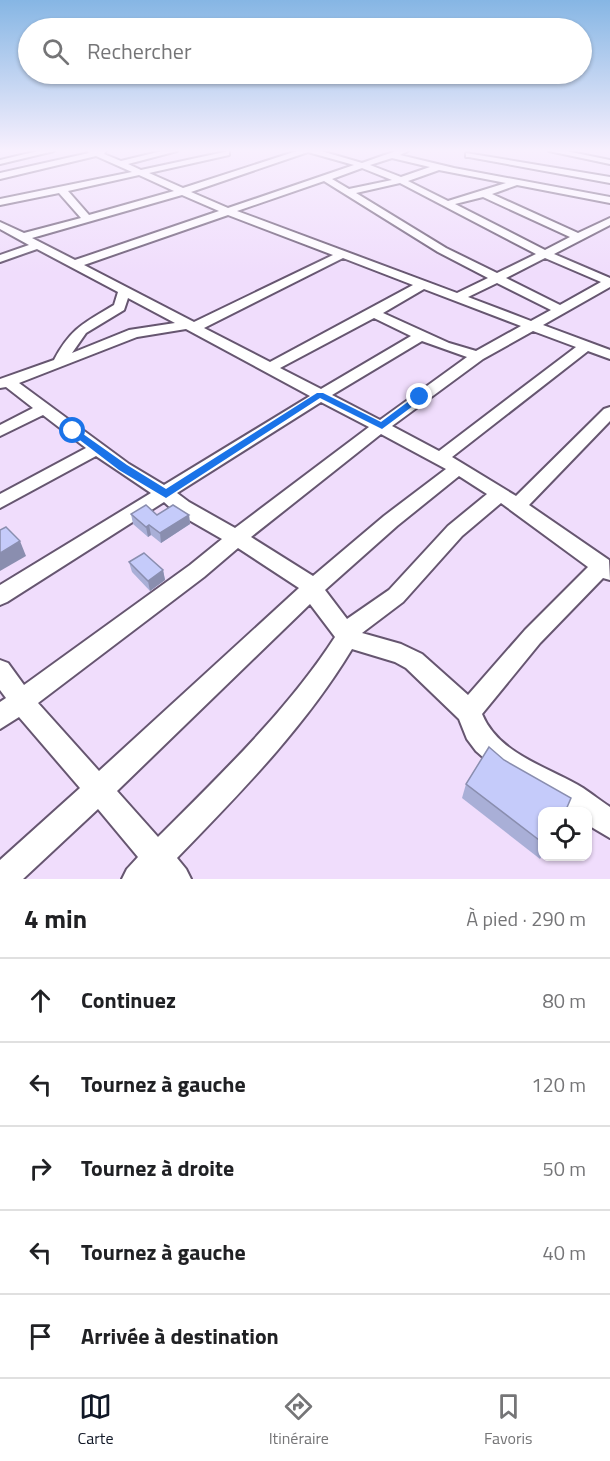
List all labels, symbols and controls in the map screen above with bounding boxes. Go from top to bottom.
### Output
search box [18,18,592,84]
text: Rechercher [87,34,192,68]
icon: search [39,35,72,68]
route end [406,383,432,409]
route start [59,417,85,443]
map controls [538,807,592,861]
button: locate [538,807,592,861]
text: 4 min [24,899,87,938]
text: À pied · 290 m [466,903,586,934]
text: Continuez [81,983,176,1017]
icon: ahead [24,984,57,1017]
text: 80 m [542,985,586,1016]
text: Tournez à gauche [81,1067,246,1101]
icon: left [24,1068,57,1101]
text: 120 m [531,1069,586,1100]
text: Tournez à droite [81,1151,234,1185]
icon: right [24,1152,57,1185]
text: 50 m [542,1153,586,1184]
text: Tournez à gauche [81,1235,246,1269]
icon: left [24,1236,57,1269]
text: 40 m [542,1237,586,1268]
text: Arrivée à destination [81,1319,279,1353]
icon: arrive [24,1320,57,1353]
tab: Carte [78,1390,114,1450]
tab: Itinéraire [269,1390,329,1450]
tab: Favoris [484,1390,532,1450]

